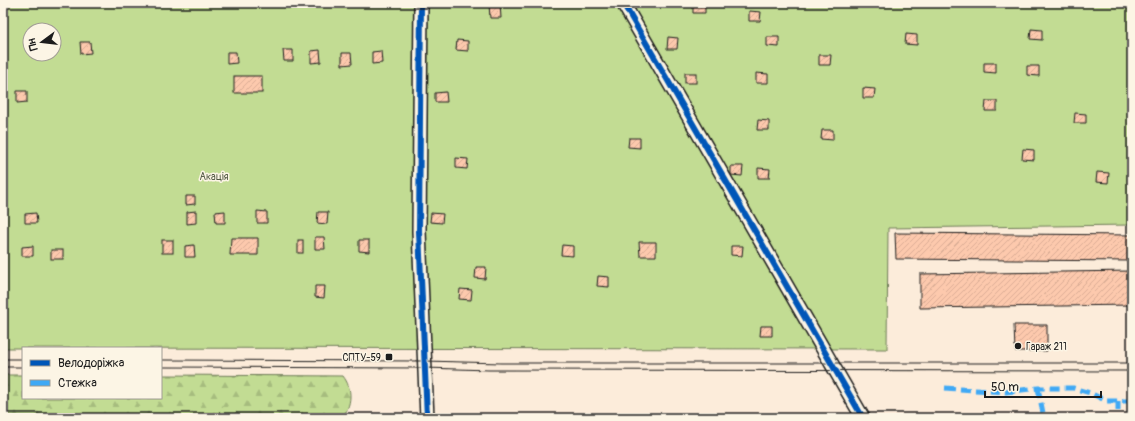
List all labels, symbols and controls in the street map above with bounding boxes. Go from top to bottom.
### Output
north arrow [22,22,62,62]
text: Пн [25,36,41,52]
park label: Акація [199,171,229,183]
marker: Гараж 211 [1013,341,1023,351]
place label: Гараж 211 [1026,341,1067,353]
legend [22,347,162,399]
place label: СПТУ-59 [342,352,381,364]
marker: СПТУ-59 [384,352,394,362]
text: Велодоріжка [58,356,125,371]
scale bar [985,373,1101,399]
text: Стежка [58,376,97,391]
text: 50 m [991,380,1019,395]

